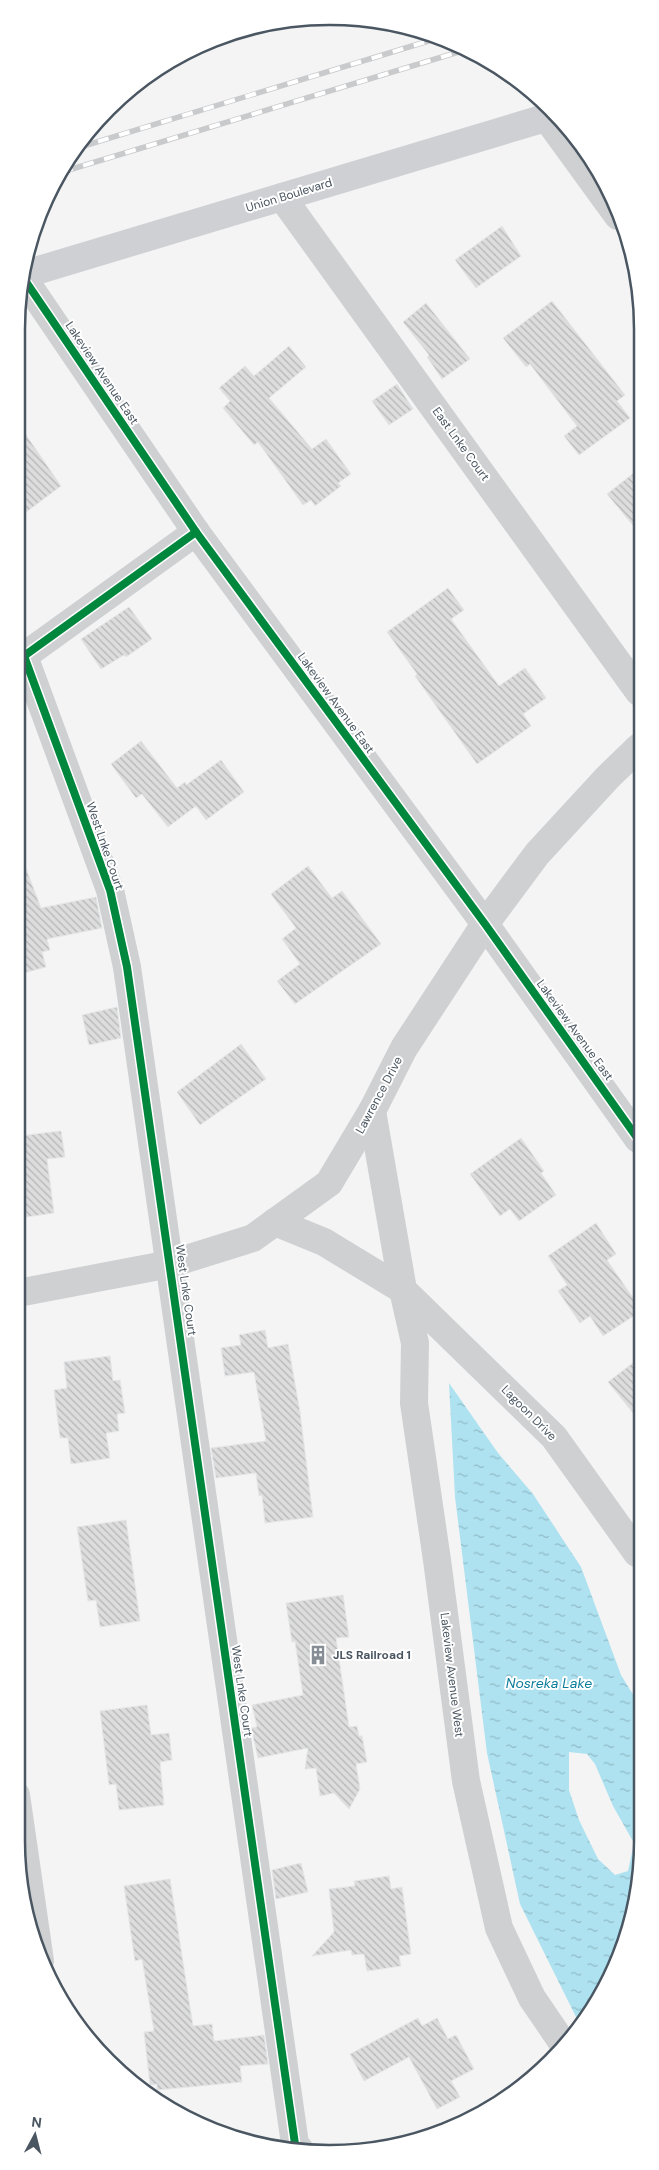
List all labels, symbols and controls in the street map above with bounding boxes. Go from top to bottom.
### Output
street label: Union Boulevard [244,174,334,216]
street label: Lakeview Avenue East [62,318,143,428]
street label: East Lnke Court [429,404,493,484]
street label: Lakeview Avenue East [294,649,378,757]
street label: West Lnke Court [82,800,128,892]
street label: Lakeview Avenue East [533,976,617,1084]
street label: Lawrence Drive [352,1054,406,1136]
street label: West Lnke Court [172,1243,200,1337]
street label: Lagoon Drive [498,1382,560,1444]
street label: Lakeview Avenue West [436,1612,468,1739]
street label: West Lnke Court [228,1644,256,1738]
building icon: JLS Railroad 1 [307,1644,329,1666]
place label: JLS Railroad 1 [333,1647,411,1663]
water label: Nosreka Lake [506,1674,592,1692]
north arrow [10,2110,60,2160]
text: N [30,2113,43,2132]

